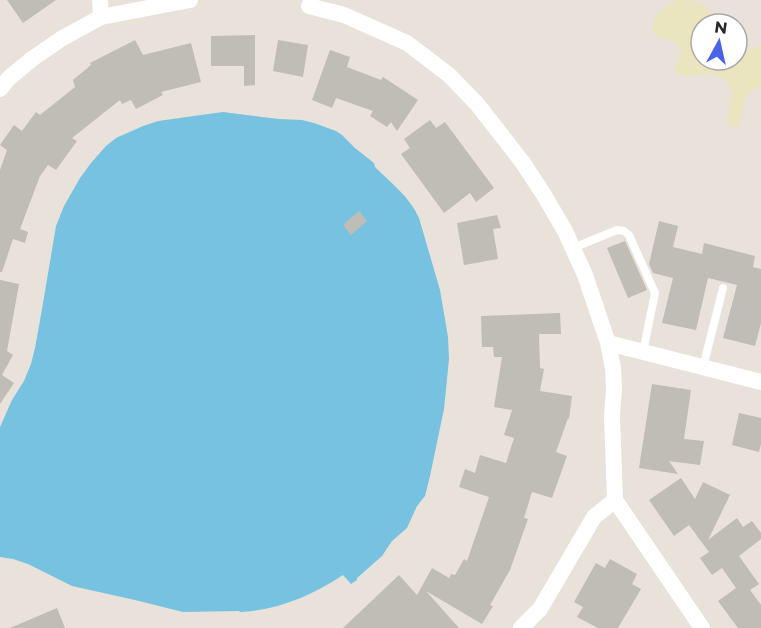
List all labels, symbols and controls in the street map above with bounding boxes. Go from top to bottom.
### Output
north arrow [689,12,749,72]
text: N [713,17,729,38]

